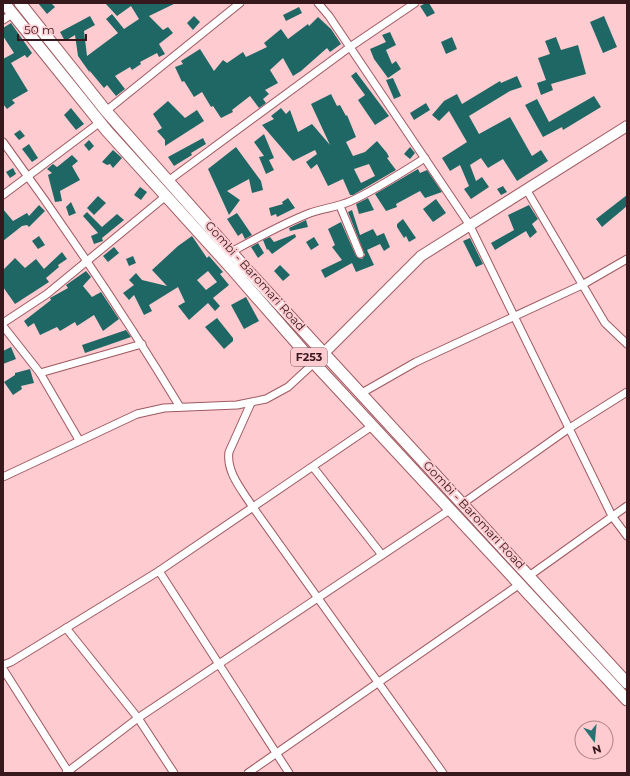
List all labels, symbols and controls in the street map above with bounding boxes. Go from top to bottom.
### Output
scale bar [18,16,86,42]
text: 50 m [24,22,55,37]
street label: Gombi - Baromari Road [202,218,309,334]
road number: F253 [291,348,327,366]
street label: Gombi - Baromari Road [420,457,528,572]
north arrow [574,720,614,760]
text: N [591,742,603,758]

